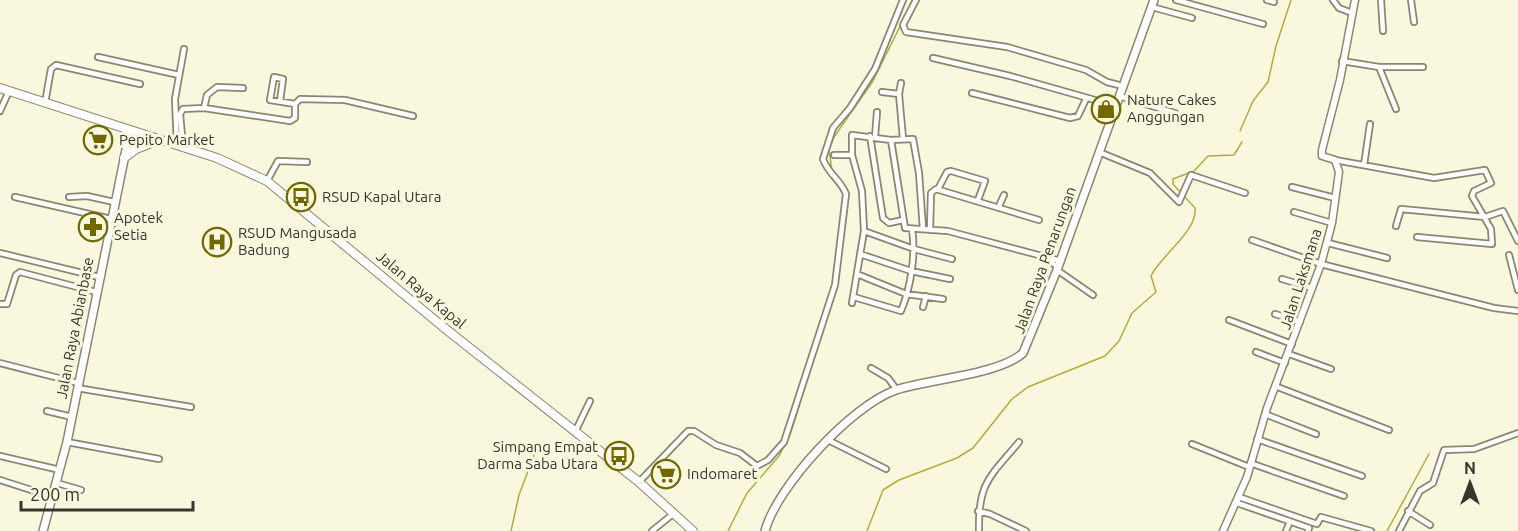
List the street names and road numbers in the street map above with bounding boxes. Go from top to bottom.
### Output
street label: Jalan Raya Penarungan [1010,184,1079,336]
street label: Jalan Laksmana [1276,226,1325,331]
street label: Jalan Raya Kapal [373,247,469,332]
street label: Jalan Raya Abianbase [52,256,97,400]

